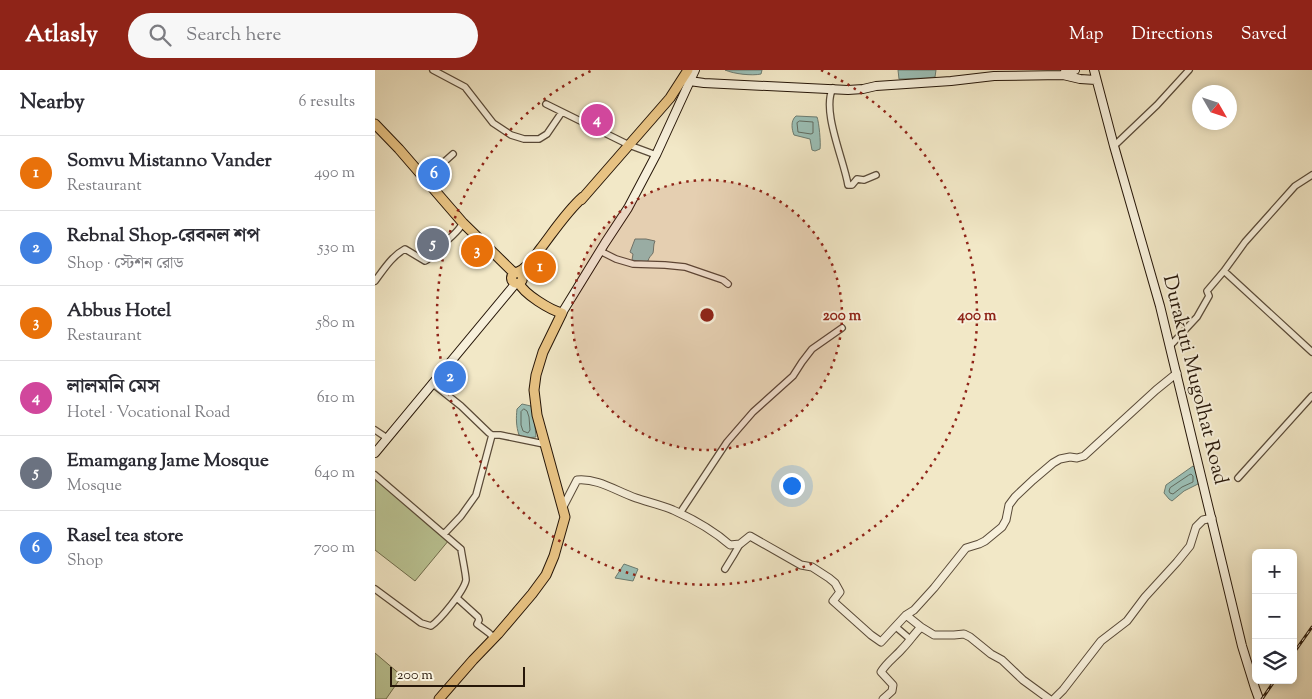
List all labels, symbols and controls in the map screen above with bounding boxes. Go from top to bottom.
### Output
search box [128,13,478,58]
text: Atlasly [25,18,98,52]
icon: search [146,21,174,49]
text: Search here [186,22,281,49]
text: Map [1069,22,1104,48]
text: Directions [1132,22,1213,48]
text: Saved [1241,22,1287,48]
north arrow [1192,85,1237,130]
text: Nearby [20,88,85,118]
text: 6 results [299,91,355,114]
pin: 4 [581,101,613,139]
text: Somvu Mistanno Vander [67,148,272,175]
pin: 6 [418,155,450,193]
text: 1 [33,162,39,185]
text: 490 m [314,162,355,185]
text: Restaurant [67,175,142,198]
text: Rebnal Shop-রেবনল শপ [67,223,260,250]
pin: 5 [417,225,449,263]
pin: 3 [461,232,493,270]
text: 2 [32,237,40,260]
text: 530 m [318,237,355,260]
pin: 1 [524,248,556,286]
text: Shop · স্টেশন রোড [67,253,183,276]
street label: Durakuti Mugolhat Road [1154,272,1234,488]
text: Abbus Hotel [67,298,171,325]
centre of rings [698,306,716,324]
text: 200 m [823,306,862,327]
text: 400 m [957,306,997,327]
text: 3 [33,312,39,335]
text: 580 m [316,312,355,335]
text: Restaurant [67,325,142,348]
pin: 2 [434,358,466,396]
text: লালমনি মেস [67,374,160,401]
text: 4 [32,387,40,410]
text: 610 m [317,387,355,410]
text: Hotel · Vocational Road [67,402,230,425]
text: Emamgang Jame Mosque [67,448,269,475]
text: 5 [33,462,39,485]
text: 640 m [314,462,355,485]
your location [779,473,805,499]
text: Mosque [67,475,122,498]
text: Rasel tea store [67,523,183,550]
text: 6 [32,537,40,560]
text: 700 m [314,537,355,560]
map controls [1252,549,1297,684]
button: + [1252,549,1297,594]
text: Shop [67,550,103,573]
button: − [1252,594,1297,639]
button: layers [1252,639,1297,684]
scale bar [390,664,525,687]
text: 200 m [397,666,433,686]

